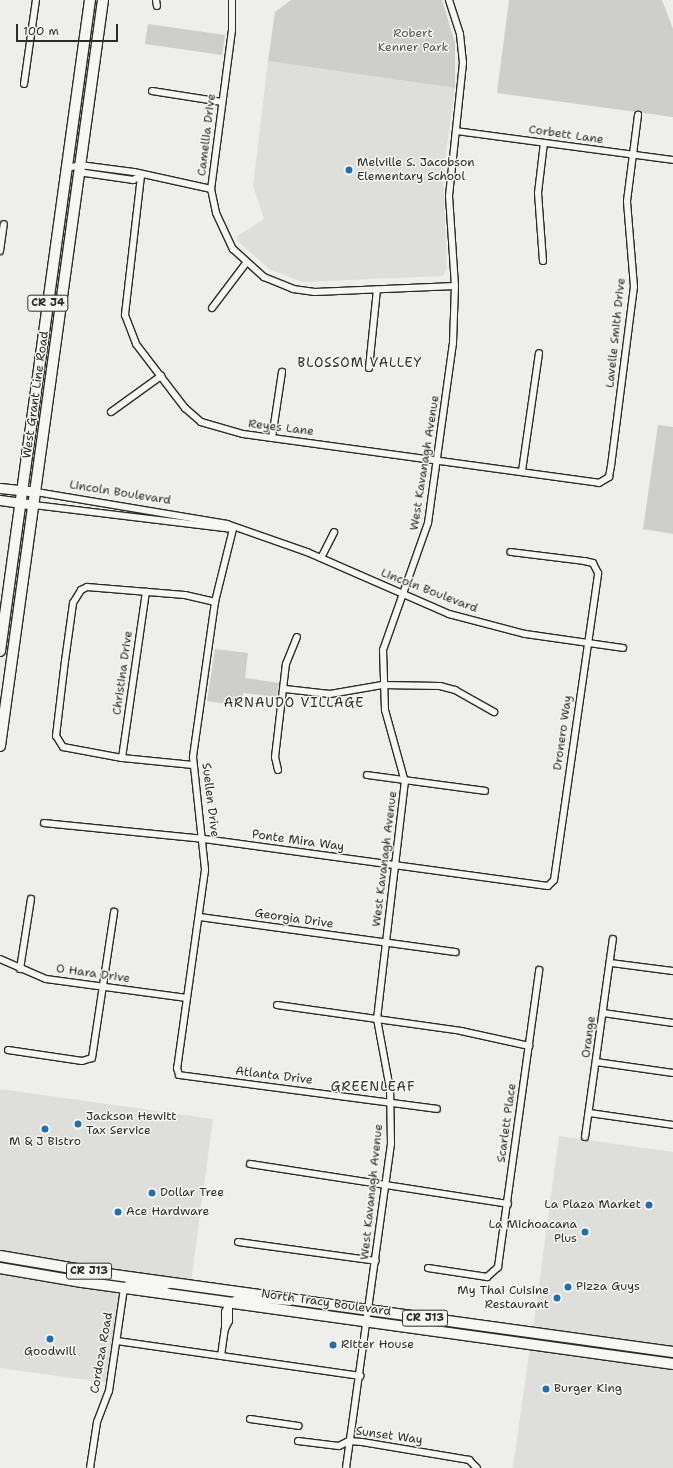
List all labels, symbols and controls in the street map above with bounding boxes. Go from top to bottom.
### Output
scale bar [18,16,120,42]
text: 100 m [23,23,59,39]
park label: Robert Kenner Park [378,27,448,55]
street label: Camellia Drive [195,93,219,177]
street label: Corbett Lane [528,123,604,147]
place label: Melville S. Jacobson Elementary School [357,156,475,184]
marker: Melville S. Jacobson Elementary School [344,165,354,175]
street label: Lavelle Smith Drive [603,277,629,389]
road number: CR J4 [27,294,69,312]
street label: West Grant Line Road [20,330,52,460]
district label: BLOSSOM VALLEY [298,355,422,371]
street label: West Kavanagh Avenue [407,394,443,532]
street label: Reyes Lane [247,417,315,439]
street label: Lincoln Boulevard [68,478,172,508]
street label: Lincoln Boulevard [379,566,479,616]
street label: Christina Drive [110,630,136,716]
district label: ARNAUDO VILLAGE [224,695,364,711]
street label: Dronero Way [551,695,575,771]
street label: Suellen Drive [198,762,222,838]
street label: West Kavanagh Avenue [370,790,400,928]
street label: Ponte Mira Way [251,827,345,855]
street label: Georgia Drive [254,906,334,932]
street label: O Hara Drive [55,962,131,986]
street label: Orange [579,1015,599,1059]
street label: Atlanta Drive [234,1064,314,1088]
district label: GREENLEAF [331,1079,415,1095]
street label: Scarlett Place [494,1082,520,1164]
place label: Jackson Hewitt Tax Service [86,1110,177,1138]
marker: Jackson Hewitt Tax Service [73,1119,83,1129]
street label: West Kavanagh Avenue [358,1123,386,1261]
marker: M & J Bistro [40,1124,50,1134]
place label: M & J Bistro [9,1135,81,1149]
place label: Dollar Tree [160,1186,224,1200]
marker: Dollar Tree [147,1188,157,1198]
place label: La Plaza Market [544,1198,641,1212]
marker: La Plaza Market [644,1200,654,1210]
place label: Ace Hardware [126,1205,209,1219]
marker: Ace Hardware [113,1207,123,1217]
place label: La Michoacana Plus [488,1218,577,1246]
marker: La Michoacana Plus [580,1227,590,1237]
road number: CR J13 [66,1262,112,1280]
place label: Pizza Guys [576,1280,640,1294]
marker: Pizza Guys [563,1282,573,1292]
place label: My Thai Cuisine Restaurant [457,1284,549,1312]
street label: North Tracy Boulevard [260,1287,392,1319]
marker: My Thai Cuisine Restaurant [552,1293,562,1303]
road number: CR J13 [402,1309,448,1327]
street label: Cordoza Road [88,1311,116,1395]
marker: Goodwill [45,1334,55,1344]
place label: Ritter House [341,1338,414,1352]
marker: Ritter House [328,1340,338,1350]
place label: Goodwill [24,1345,76,1359]
place label: Burger King [554,1382,622,1396]
marker: Burger King [541,1384,551,1394]
street label: Sunset Way [355,1424,423,1448]

